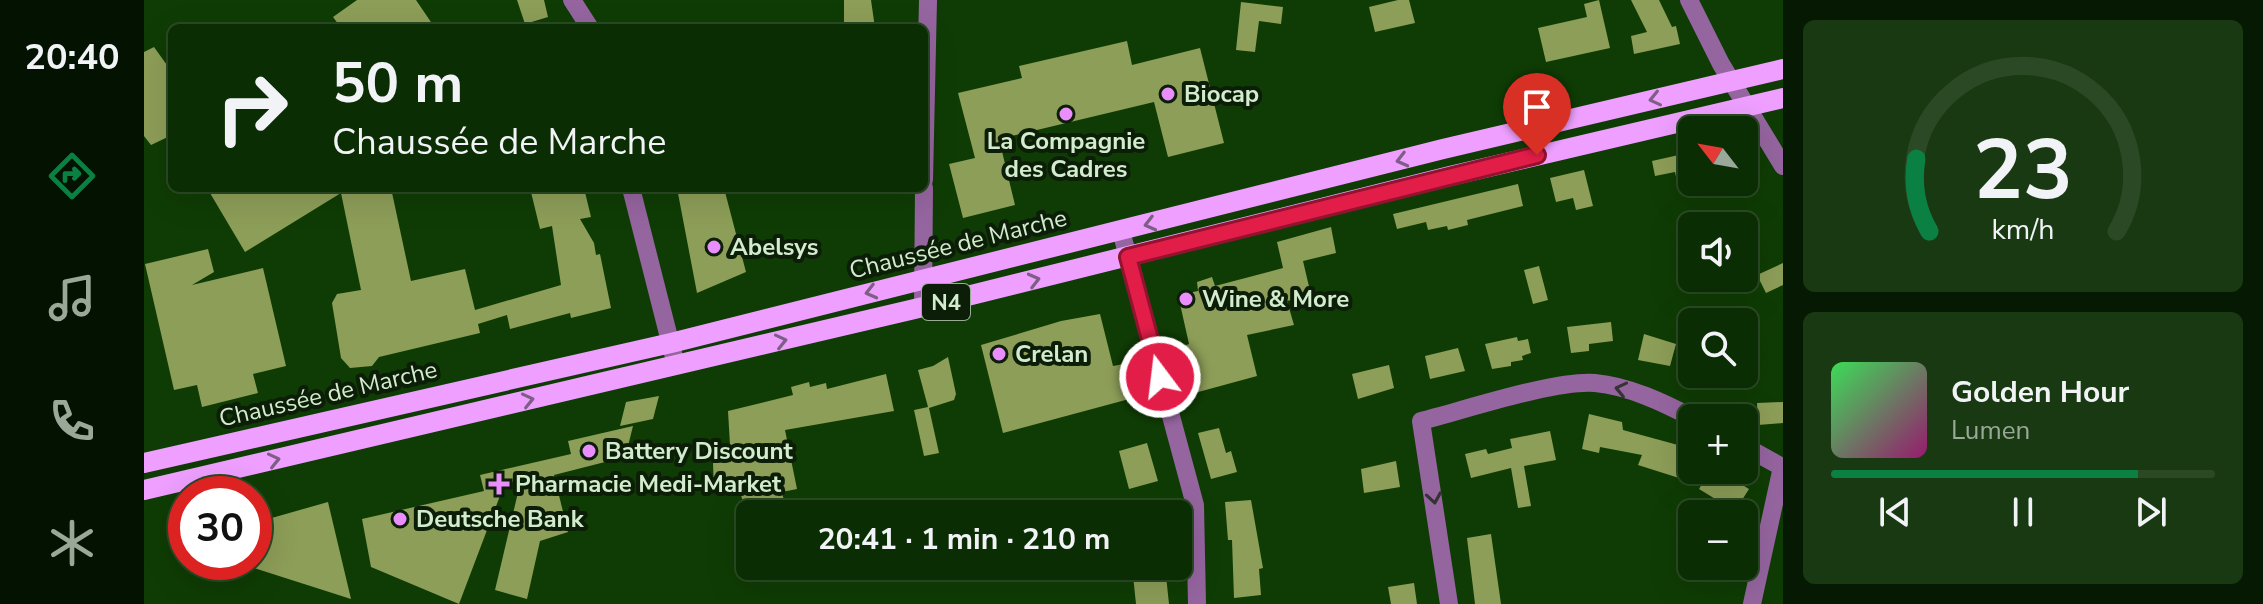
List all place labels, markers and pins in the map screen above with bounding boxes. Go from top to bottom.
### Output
pin [1503,73,1571,155]
place label: Biocap [1184,78,1259,110]
marker: Biocap [1159,85,1177,103]
marker: La Compagnie des Cadres [1057,105,1075,123]
place label: La Compagnie des Cadres [987,125,1145,185]
place label: Abelsys [730,231,818,263]
marker: Abelsys [705,238,723,256]
place label: Wine & More [1202,283,1349,315]
marker: Wine & More [1177,290,1195,308]
place label: Crelan [1015,338,1088,370]
marker: Crelan [990,345,1008,363]
place label: Battery Discount [605,435,793,467]
marker: Battery Discount [580,442,598,460]
place label: Pharmacie Medi-Market [515,468,782,500]
marker: Pharmacie Medi-Market [490,475,508,493]
place label: Deutsche Bank [416,503,585,535]
marker: Deutsche Bank [391,510,409,528]

